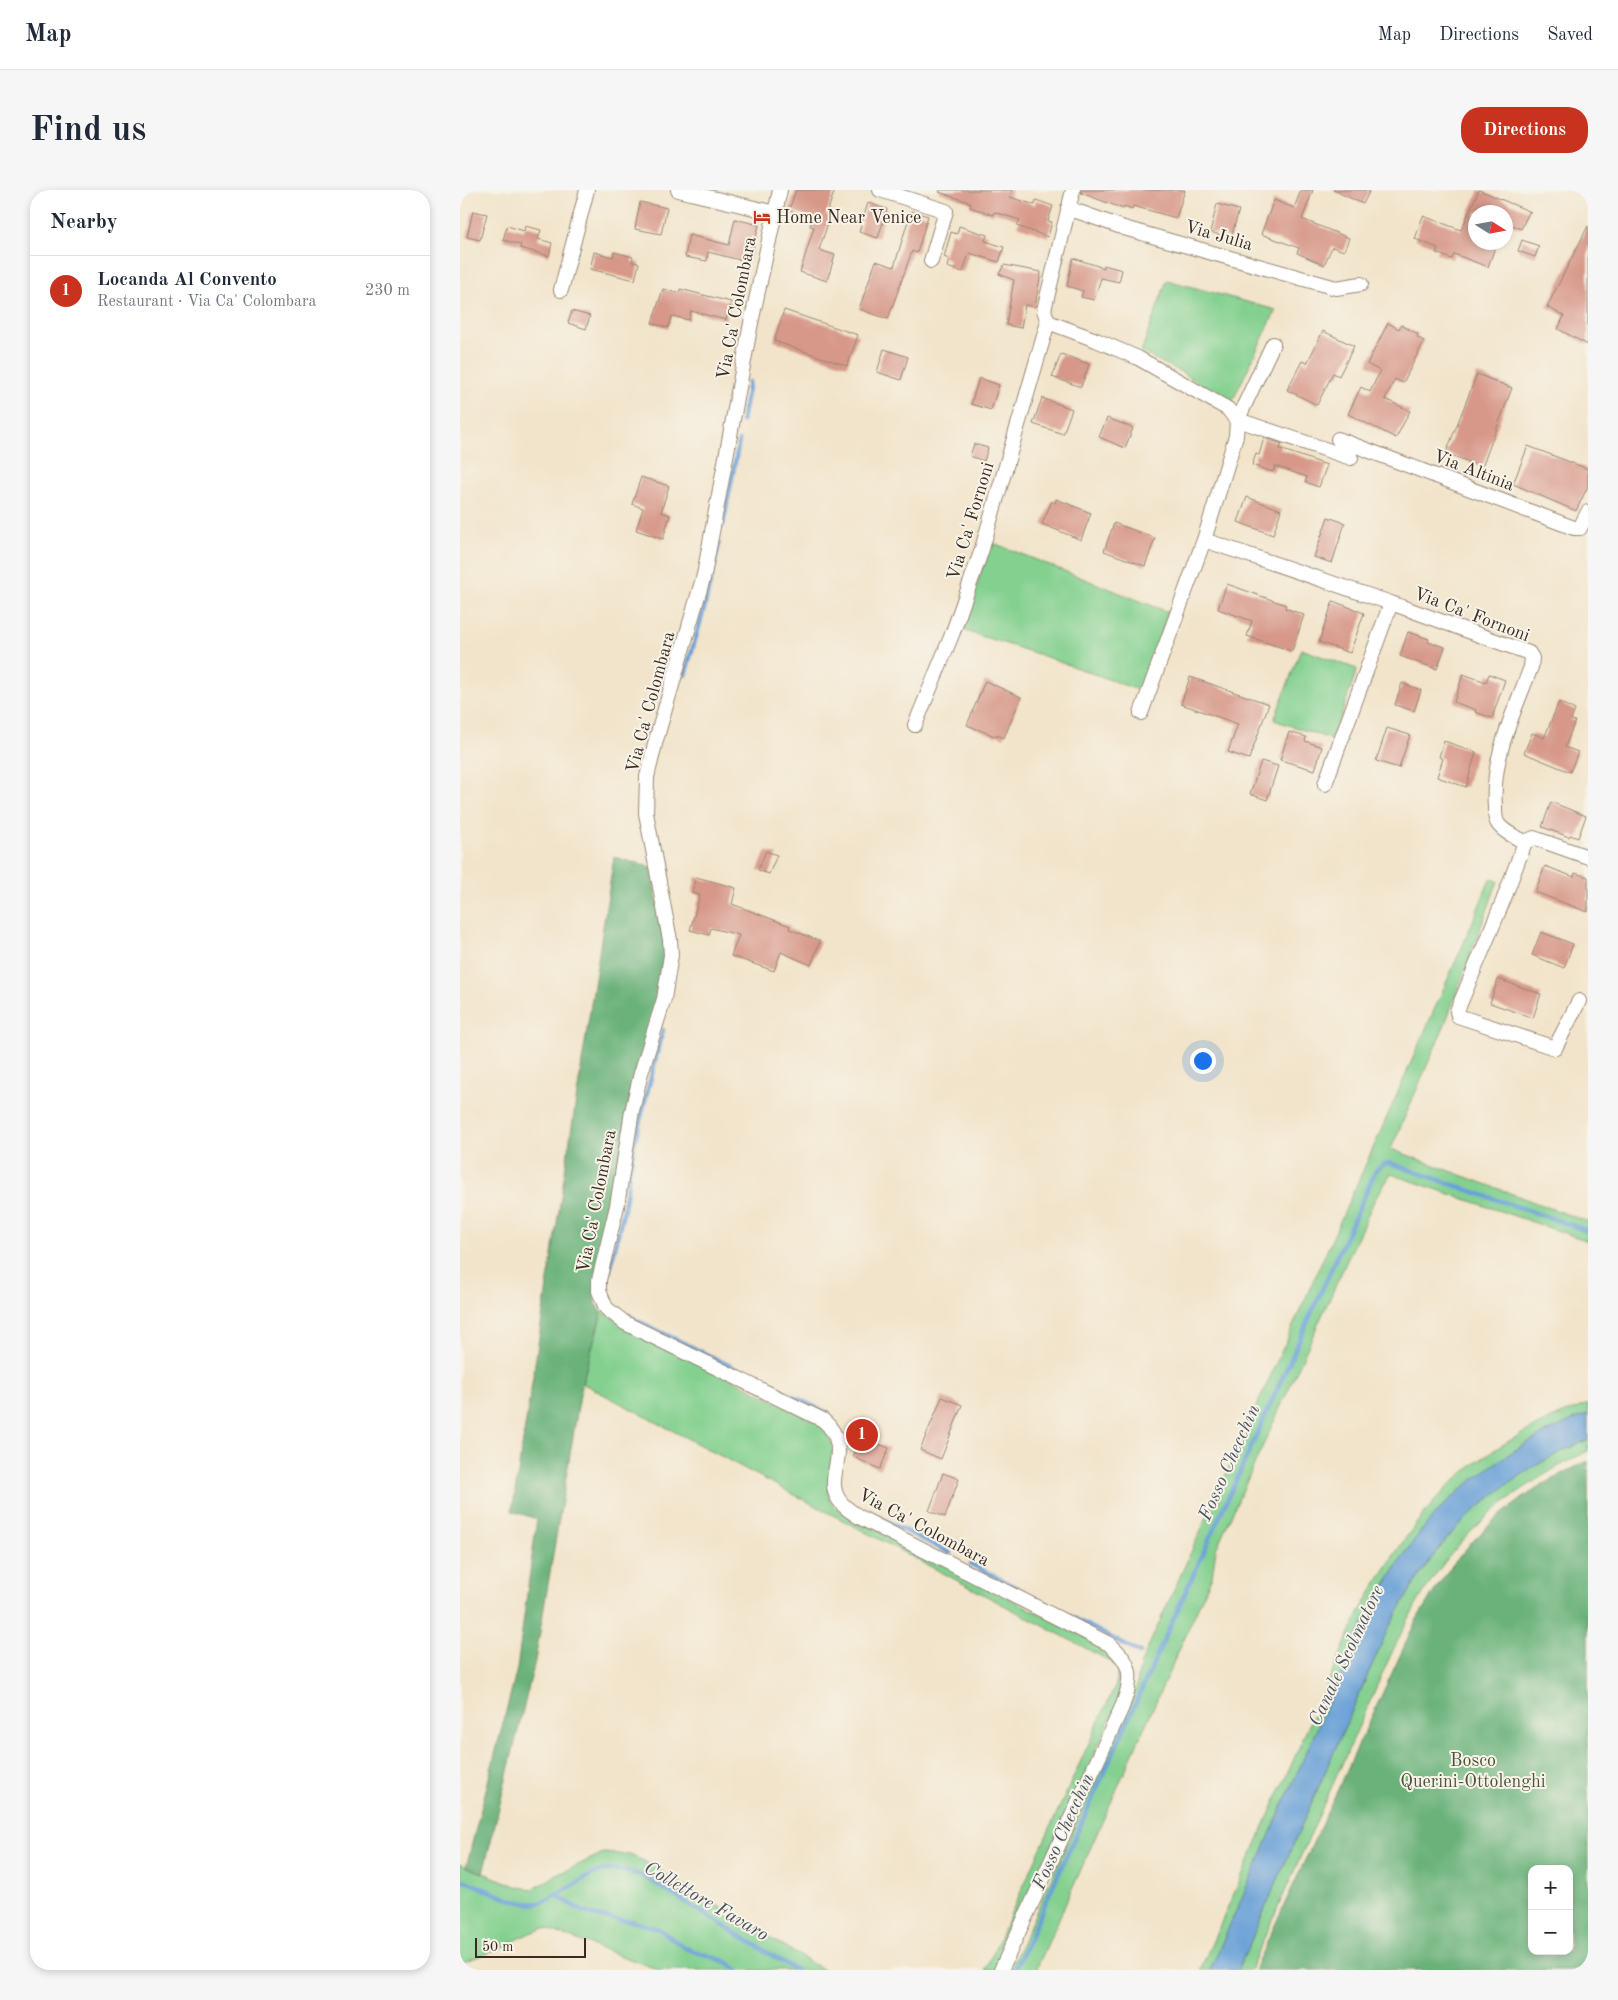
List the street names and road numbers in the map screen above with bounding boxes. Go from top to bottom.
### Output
street label: Via Julia [1183,218,1255,254]
street label: Via Ca' Colombara [714,235,760,381]
street label: Via Altinia [1431,447,1517,495]
street label: Via Ca' Fornoni [944,460,998,583]
street label: Via Ca' Fornoni [1411,585,1532,645]
street label: Via Ca' Colombara [623,629,679,775]
street label: Via Ca' Colombara [574,1128,620,1274]
street label: Via Ca' Colombara [855,1486,992,1570]

